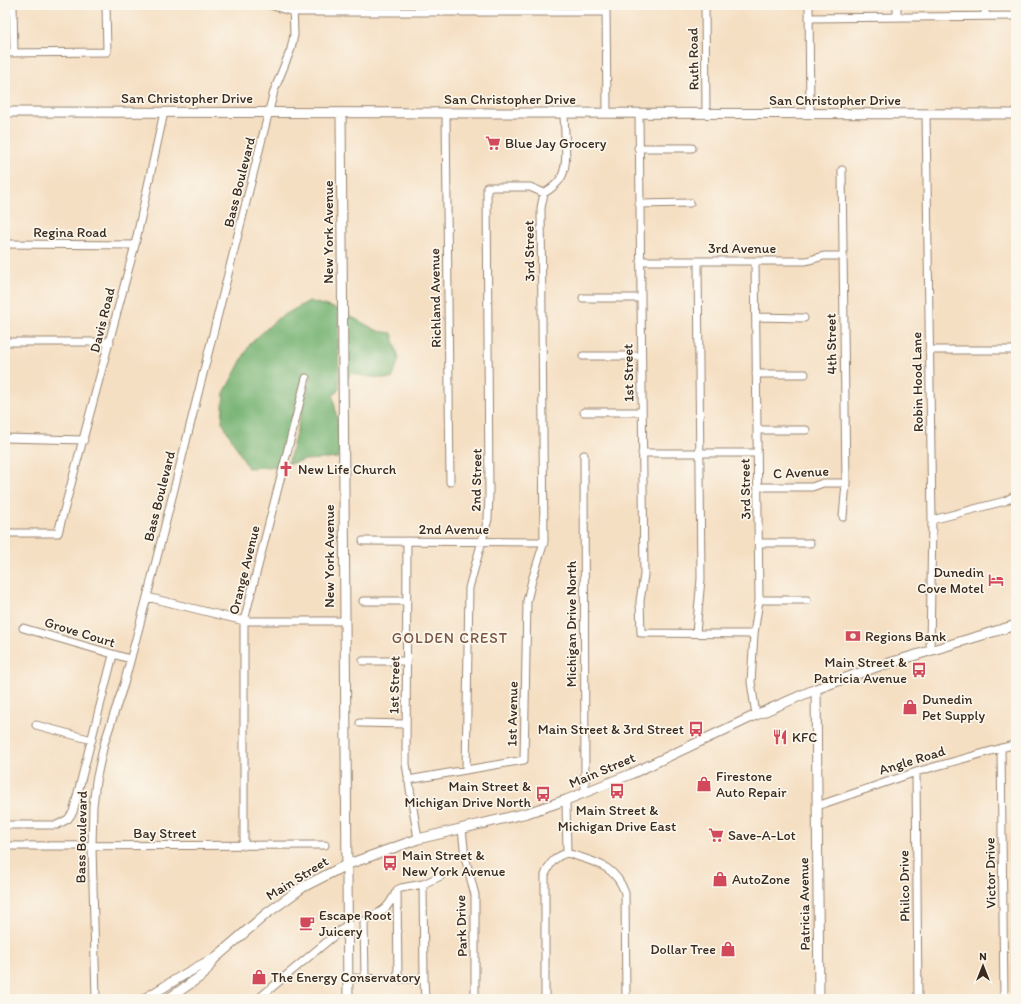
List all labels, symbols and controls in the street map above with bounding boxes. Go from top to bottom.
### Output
street label: Ruth Road [684,27,703,90]
street label: San Christopher Drive [121,90,253,107]
street label: San Christopher Drive [444,91,576,108]
street label: San Christopher Drive [769,92,901,109]
supermarket icon: Blue Jay Grocery [484,134,502,152]
street label: Bass Boulevard [220,135,259,229]
place label: Blue Jay Grocery [505,135,607,152]
street label: New York Avenue [320,180,337,284]
street label: 3rd Street [520,220,539,282]
street label: Regina Road [33,224,107,241]
street label: 3rd Avenue [708,240,776,257]
street label: Richland Avenue [426,248,445,348]
street label: Davis Road [86,285,119,355]
street label: 4th Street [822,313,841,375]
street label: Robin Hood Lane [908,331,927,432]
street label: 1st Street [619,344,638,402]
street label: 2nd Street [467,448,486,512]
street label: Bass Boulevard [140,449,179,543]
street label: 3rd Street [736,458,755,520]
church icon: New Life Church [277,460,295,478]
place label: New Life Church [298,461,397,478]
street label: C Avenue [773,463,830,482]
street label: New York Avenue [321,504,338,608]
street label: 2nd Avenue [419,521,489,538]
street label: Orange Avenue [225,523,264,616]
street label: Michigan Drive North [563,560,580,687]
place label: Dunedin Cove Motel [917,564,984,597]
hotel icon: Dunedin Cove Motel [987,571,1005,589]
street label: Grove Court [42,614,117,651]
bank icon: Regions Bank [844,627,862,645]
place label: Regions Bank [865,628,946,645]
district label: GOLDEN CREST [392,629,508,647]
place label: Main Street & Patricia Avenue [814,654,907,687]
street label: 1st Street [385,656,404,714]
bus stop icon: Main Street & Patricia Avenue [910,661,928,679]
street label: 1st Avenue [503,681,522,747]
place label: Dunedin Pet Supply [922,691,985,724]
shop icon: Dunedin Pet Supply [901,698,919,716]
bus stop icon: Main Street & 3rd Street [687,720,705,738]
place label: Main Street & 3rd Street [538,721,684,738]
restaurant icon: KFC [771,728,789,746]
place label: KFC [792,729,817,746]
street label: Angle Road [877,742,948,779]
street label: Main Street [567,749,638,792]
place label: Firestone Auto Repair [716,768,787,801]
shop icon: Firestone Auto Repair [695,775,713,793]
place label: Main Street & Michigan Drive North [404,778,532,811]
bus stop icon: Main Street & Michigan Drive East [608,782,626,800]
bus stop icon: Main Street & Michigan Drive North [534,785,552,803]
street label: Bass Boulevard [72,790,91,883]
place label: Main Street & Michigan Drive East [558,802,676,835]
street label: Bay Street [133,825,197,842]
supermarket icon: Save-A-Lot [707,826,725,844]
place label: Save-A-Lot [728,827,796,844]
street label: Victor Drive [981,837,1000,909]
place label: Main Street & New York Avenue [402,847,506,880]
street label: Philco Drive [895,850,914,922]
street label: Main Street [263,853,332,904]
bus stop icon: Main Street & New York Avenue [381,854,399,872]
street label: Patricia Avenue [795,857,814,951]
shop icon: AutoZone [711,870,729,888]
place label: AutoZone [732,871,790,888]
street label: Park Drive [452,894,471,957]
place label: Escape Root Juicery [319,907,392,940]
cafe icon: Escape Root Juicery [298,914,316,932]
shop icon: Dollar Tree [719,940,737,958]
place label: Dollar Tree [650,941,716,958]
north arrow [963,946,1003,986]
text: N [979,950,987,963]
shop icon: The Energy Conservatory [250,968,268,986]
place label: The Energy Conservatory [271,969,421,986]

